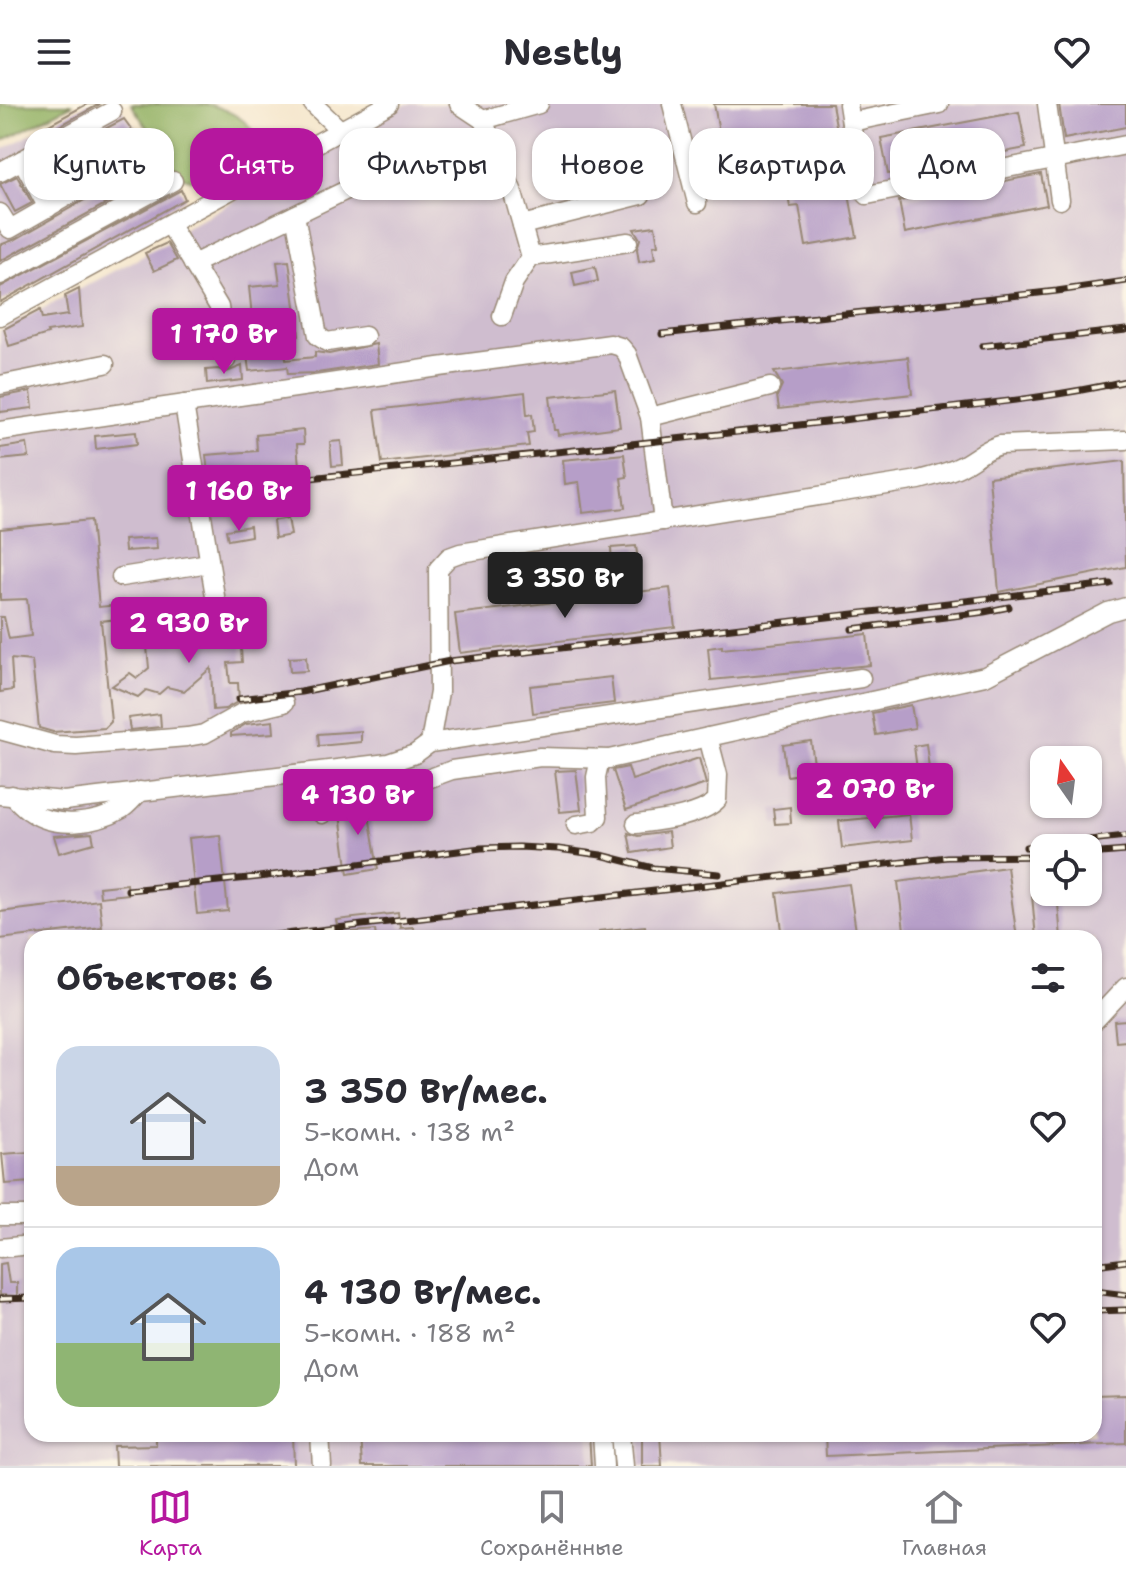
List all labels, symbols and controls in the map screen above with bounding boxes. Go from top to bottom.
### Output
text: Nestly [503,28,623,77]
icon: menu [32,30,76,74]
icon: heart [1050,30,1094,74]
chip: Купить [24,128,174,200]
chip: Снять [190,128,323,200]
chip: Фильтры [339,128,516,200]
chip: Новое [532,128,673,200]
chip: Квартира [689,128,874,200]
chip: Дом [890,128,1005,200]
pin: 1 170 Br [141,308,307,376]
text: 1 170 Br [170,316,278,351]
pin: 1 160 Br [156,465,322,533]
text: 1 160 Br [185,473,293,508]
pin: 3 350 Br [482,552,648,620]
text: 3 350 Br [506,560,624,595]
pin: 2 930 Br [106,597,272,665]
text: 2 930 Br [129,605,249,640]
north arrow [1030,746,1102,818]
map controls [1030,746,1102,906]
pin: 2 070 Br [792,763,958,831]
pin: 4 130 Br [275,769,441,837]
text: 2 070 Br [815,771,935,806]
text: 4 130 Br [301,777,415,812]
button: locate [1030,834,1102,906]
text: Объектов: 6 [56,955,273,1001]
icon: filters [1026,956,1070,1000]
text: 3 350 Br/мес. [304,1068,548,1114]
icon: home [120,1078,216,1174]
icon: heart [1026,1104,1070,1148]
text: 5-комн. · 138 m² [304,1114,515,1149]
text: Дом [304,1149,359,1184]
text: 4 130 Br/мес. [304,1269,542,1315]
icon: home [120,1279,216,1375]
icon: heart [1026,1305,1070,1349]
text: 5-комн. · 188 m² [304,1315,516,1350]
text: Дом [304,1350,359,1385]
tab: Карта [139,1485,202,1562]
tab: Сохранённые [480,1485,624,1562]
tab: Главная [902,1485,987,1562]

